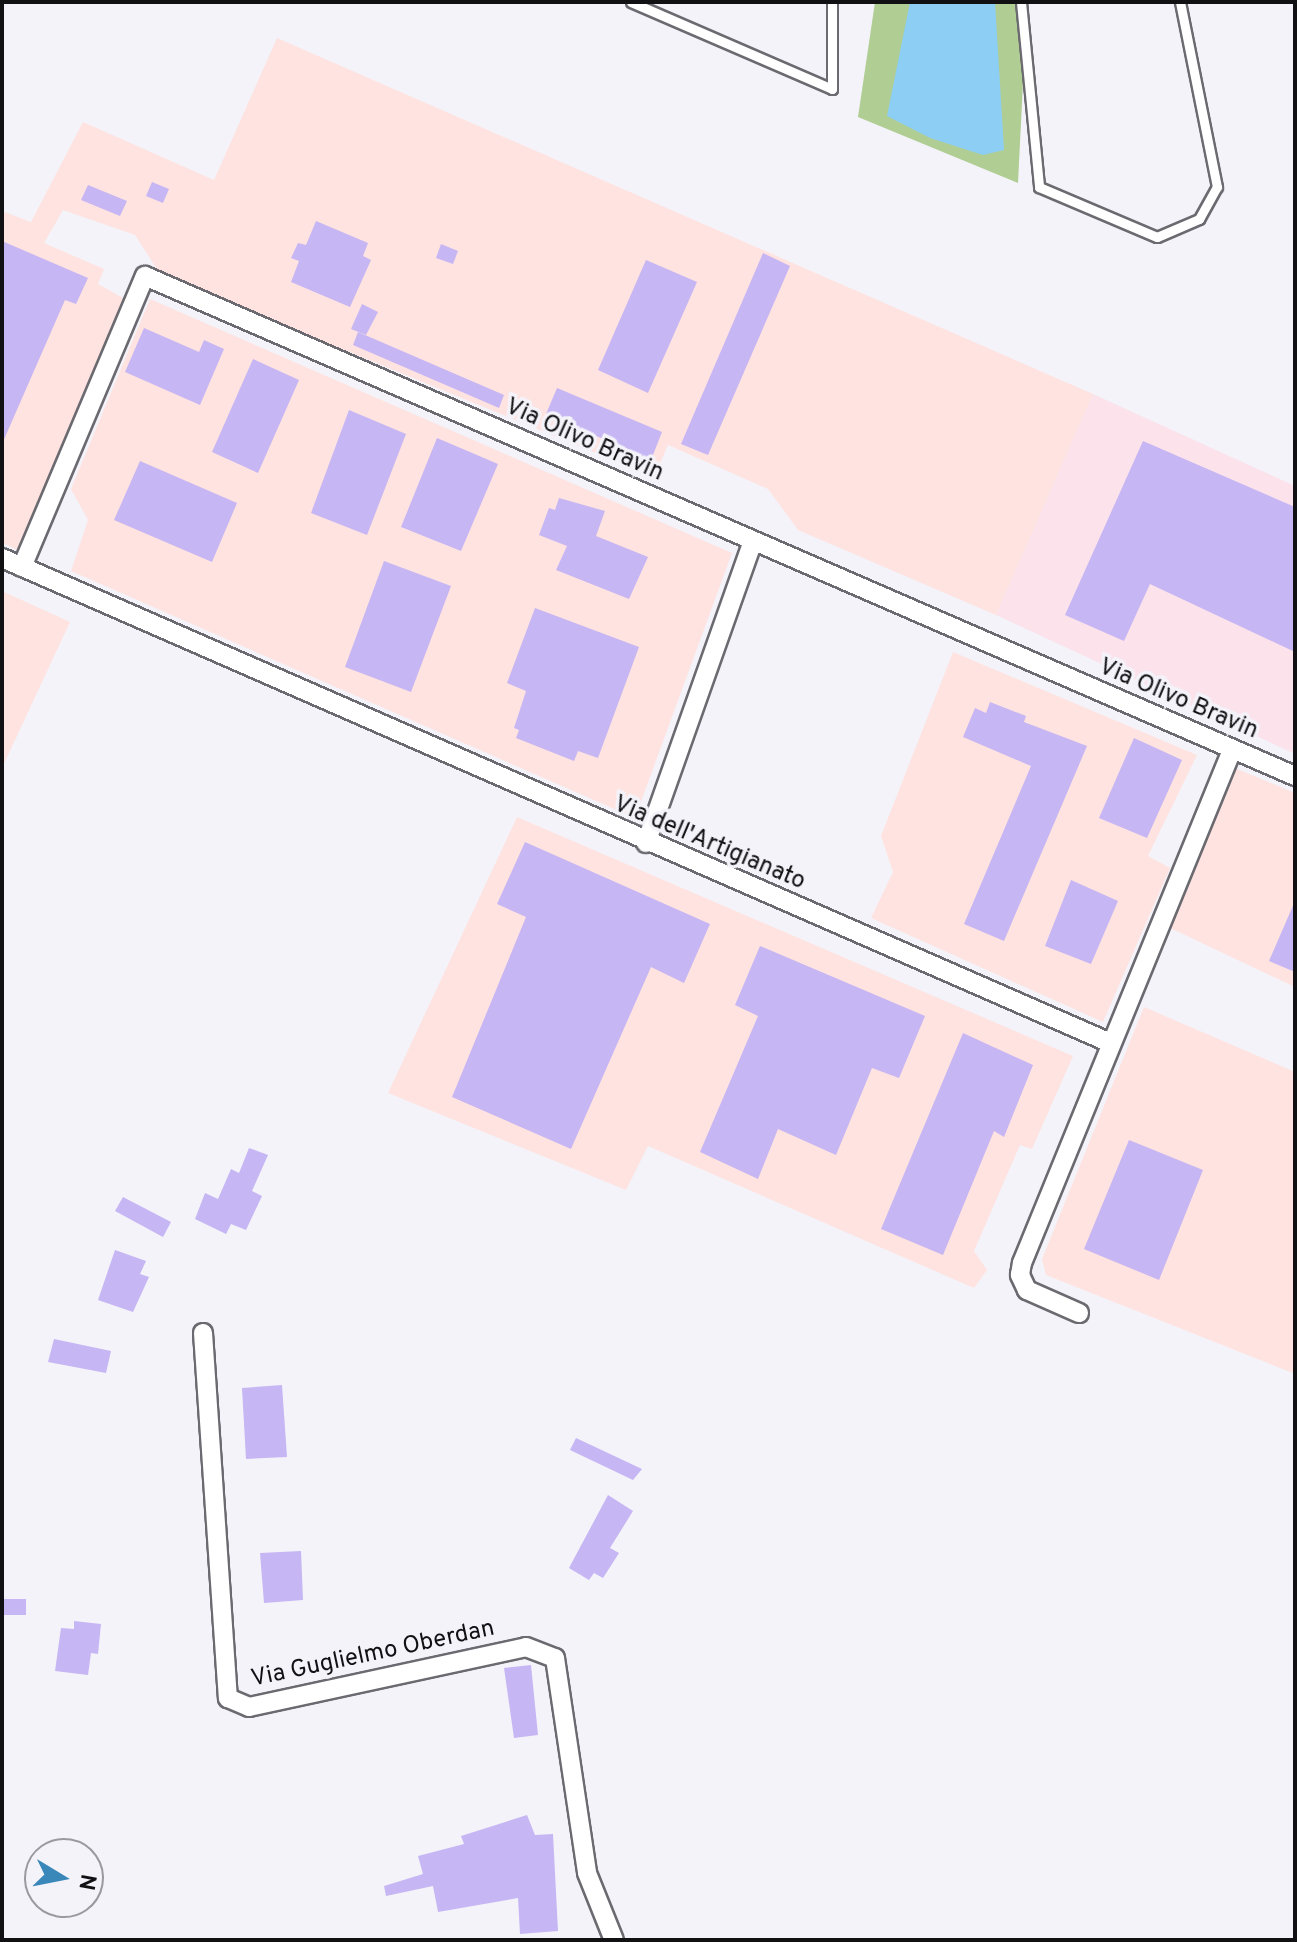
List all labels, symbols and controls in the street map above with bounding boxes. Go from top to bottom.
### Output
street label: Via Olivo Bravin [500,393,668,489]
street label: Via Olivo Bravin [1094,653,1262,747]
street label: Via dell'Artigianato [609,791,809,897]
street label: Via Guglielmo Oberdan [249,1615,497,1695]
north arrow [24,1838,104,1918]
text: N [71,1872,101,1892]

